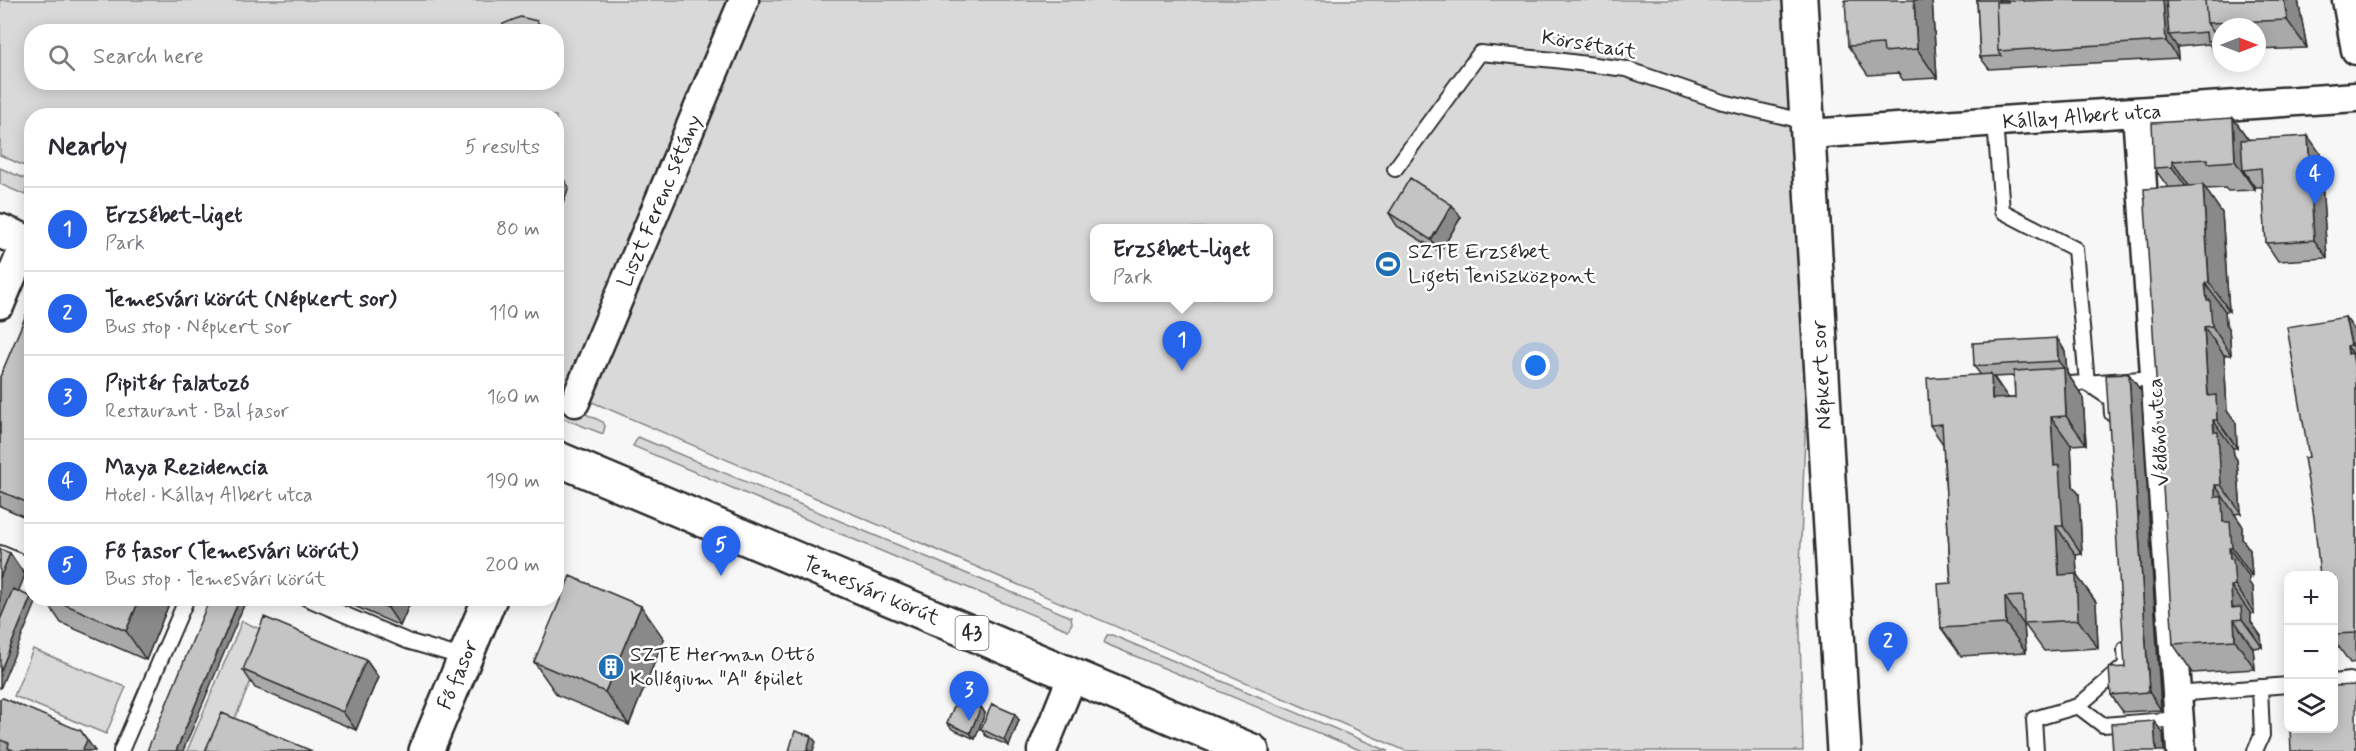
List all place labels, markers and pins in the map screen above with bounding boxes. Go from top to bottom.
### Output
pin: 4 [2296,156,2334,205]
place label: SZTE Erzsébet Ligeti Teniszközpont [1408,238,1596,292]
sports icon: SZTE Erzsébet Ligeti Teniszközpont [1373,249,1403,279]
pin: 1 [1162,322,1202,371]
pin: 5 [702,526,740,576]
pin: 2 [1868,622,1908,672]
place label: SZTE Herman Ottó Kollégium "A" épület [630,641,815,693]
building icon: SZTE Herman Ottó Kollégium "A" épület [596,652,626,682]
pin: 3 [950,672,988,721]

